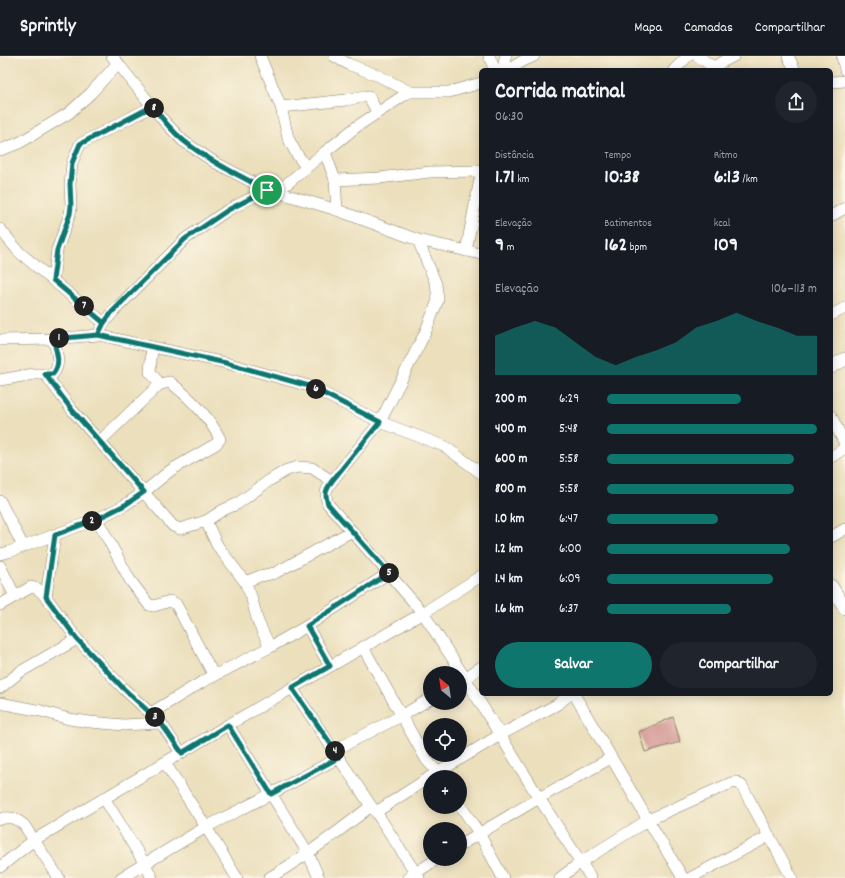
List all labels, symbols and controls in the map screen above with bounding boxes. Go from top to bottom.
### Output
text: Sprintly [20,14,76,41]
text: Mapa [634,18,662,38]
text: Camadas [684,18,733,38]
text: Compartilhar [755,18,825,38]
text: Corrida matinal [495,77,625,108]
button: share [775,81,817,123]
pin: 8 [144,98,164,118]
text: 8 [152,100,156,116]
text: 06:30 [495,108,523,127]
text: Distância [495,148,534,164]
text: Tempo [604,148,631,164]
text: Ritmo [714,148,738,164]
text: 1.71 [495,164,515,192]
text: 10:38 [604,164,640,192]
text: 6:13 [714,164,740,192]
text: km [515,172,529,188]
text: /km [740,172,758,188]
pin [250,173,284,207]
icon: arrive [256,179,278,201]
text: Elevação [495,216,532,232]
text: Batimentos [604,216,652,232]
text: kcal [714,216,730,232]
text: 9 [495,232,504,260]
text: 162 [604,232,627,260]
text: 109 [714,232,738,260]
text: m [504,240,514,256]
text: bpm [627,240,647,256]
text: Elevação [495,280,539,299]
text: 106–113 m [771,280,817,299]
pin: 7 [74,296,94,316]
text: 7 [82,298,86,314]
pin: 1 [49,328,69,348]
text: 1 [58,330,60,346]
pin: 6 [306,379,326,399]
text: 6 [313,381,319,397]
text: 200 m [495,390,527,409]
text: 6:29 [559,390,579,409]
text: 400 m [495,420,526,439]
text: 5:48 [559,420,578,439]
text: 600 m [495,450,527,469]
text: 5:58 [559,450,578,469]
text: 800 m [495,480,526,499]
text: 5:58 [559,480,578,499]
text: 1.0 km [495,510,524,529]
text: 6:47 [559,510,578,529]
pin: 2 [82,511,102,531]
text: 2 [90,513,94,529]
text: 1.2 km [495,540,523,559]
text: 6:00 [559,540,582,559]
pin: 5 [379,563,399,583]
text: 5 [386,565,392,581]
text: 1.4 km [495,570,523,589]
text: 6:09 [559,570,581,589]
text: 1.6 km [495,600,524,619]
text: 6:37 [559,600,578,619]
button: Salvar [495,642,652,688]
button: Compartilhar [660,642,817,688]
north arrow [423,666,467,710]
map controls [423,666,467,866]
pin: 3 [145,707,165,727]
text: 3 [153,709,157,725]
button: locate [423,718,467,762]
pin: 4 [325,741,345,761]
text: 4 [333,743,337,759]
button: + [423,770,467,814]
button: − [423,822,467,866]

